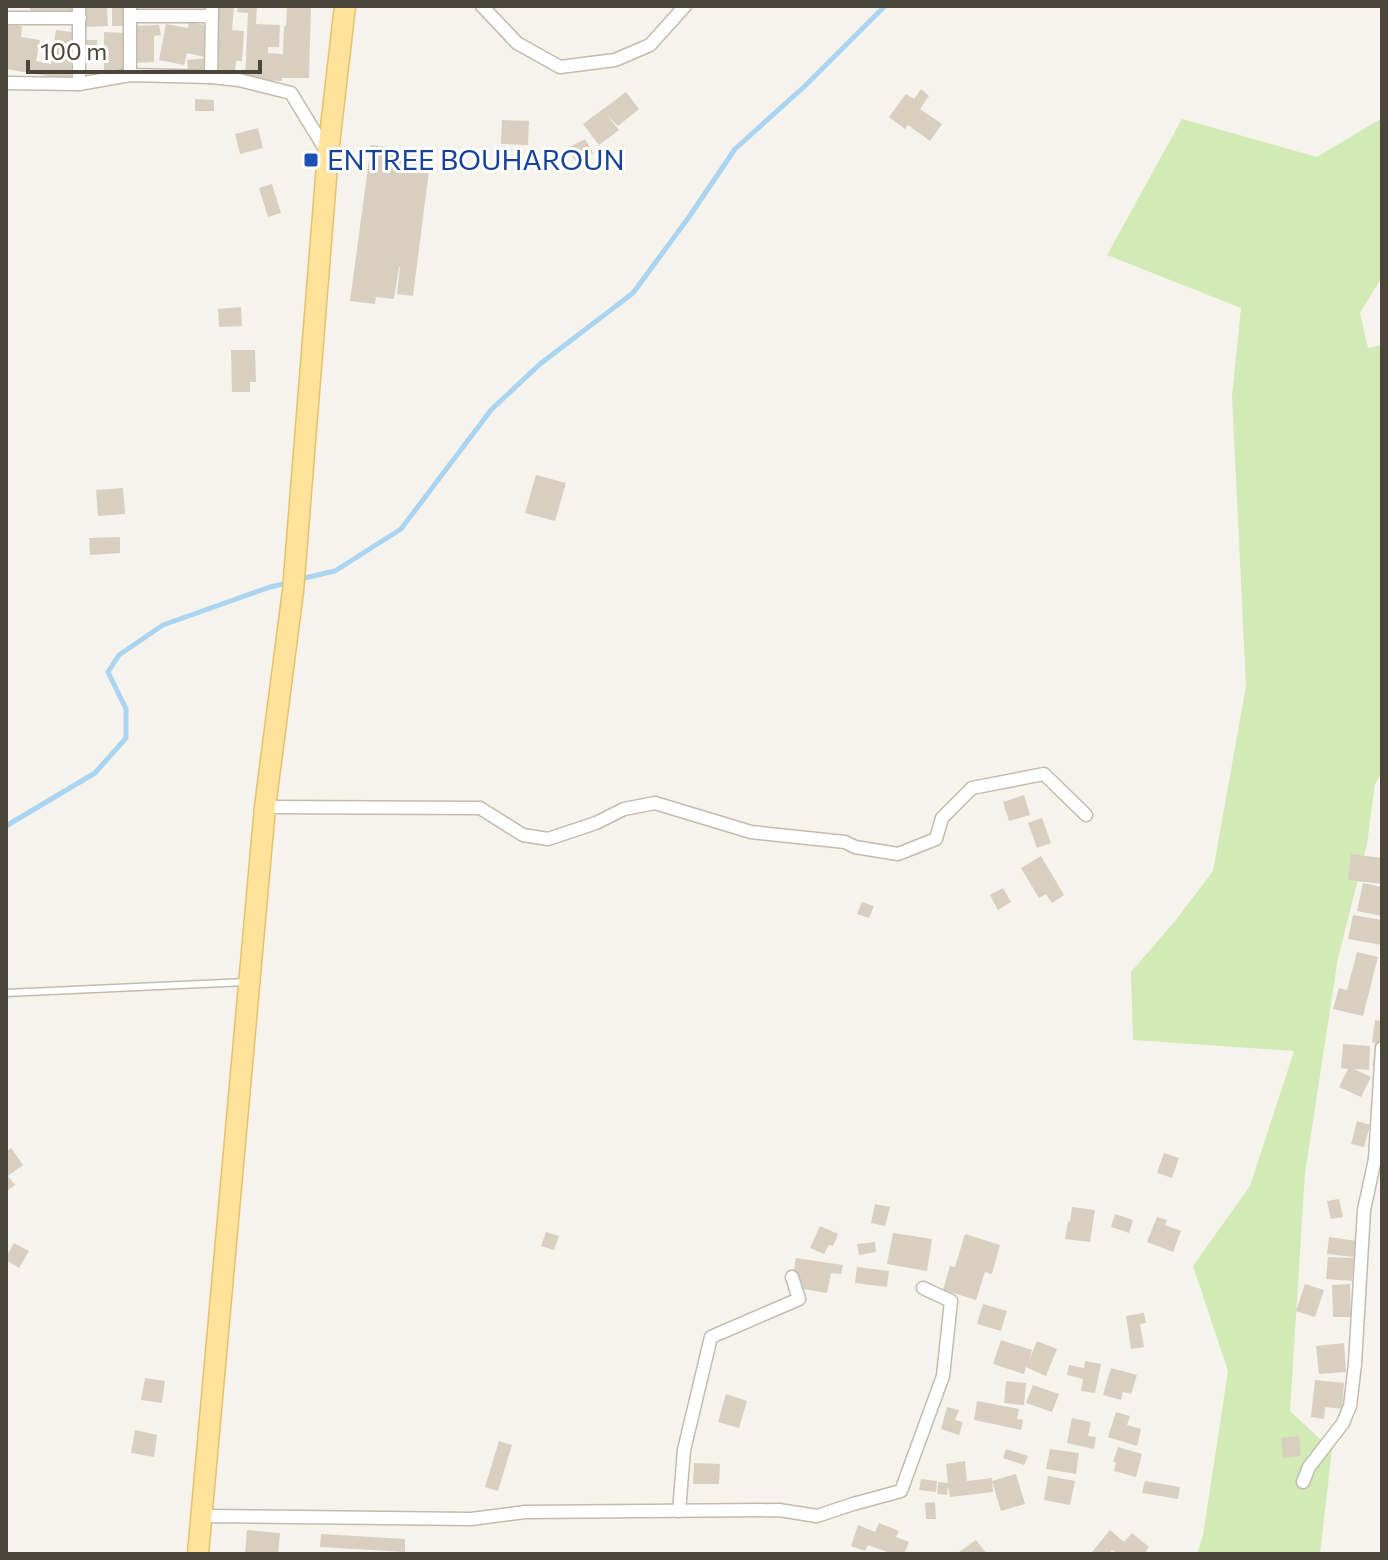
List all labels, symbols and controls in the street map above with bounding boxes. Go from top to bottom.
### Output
scale bar [28,24,260,74]
text: 100 m [40,36,107,65]
place label: ENTREE BOUHAROUN [327,142,625,176]
marker: ENTREE BOUHAROUN [302,151,320,169]

